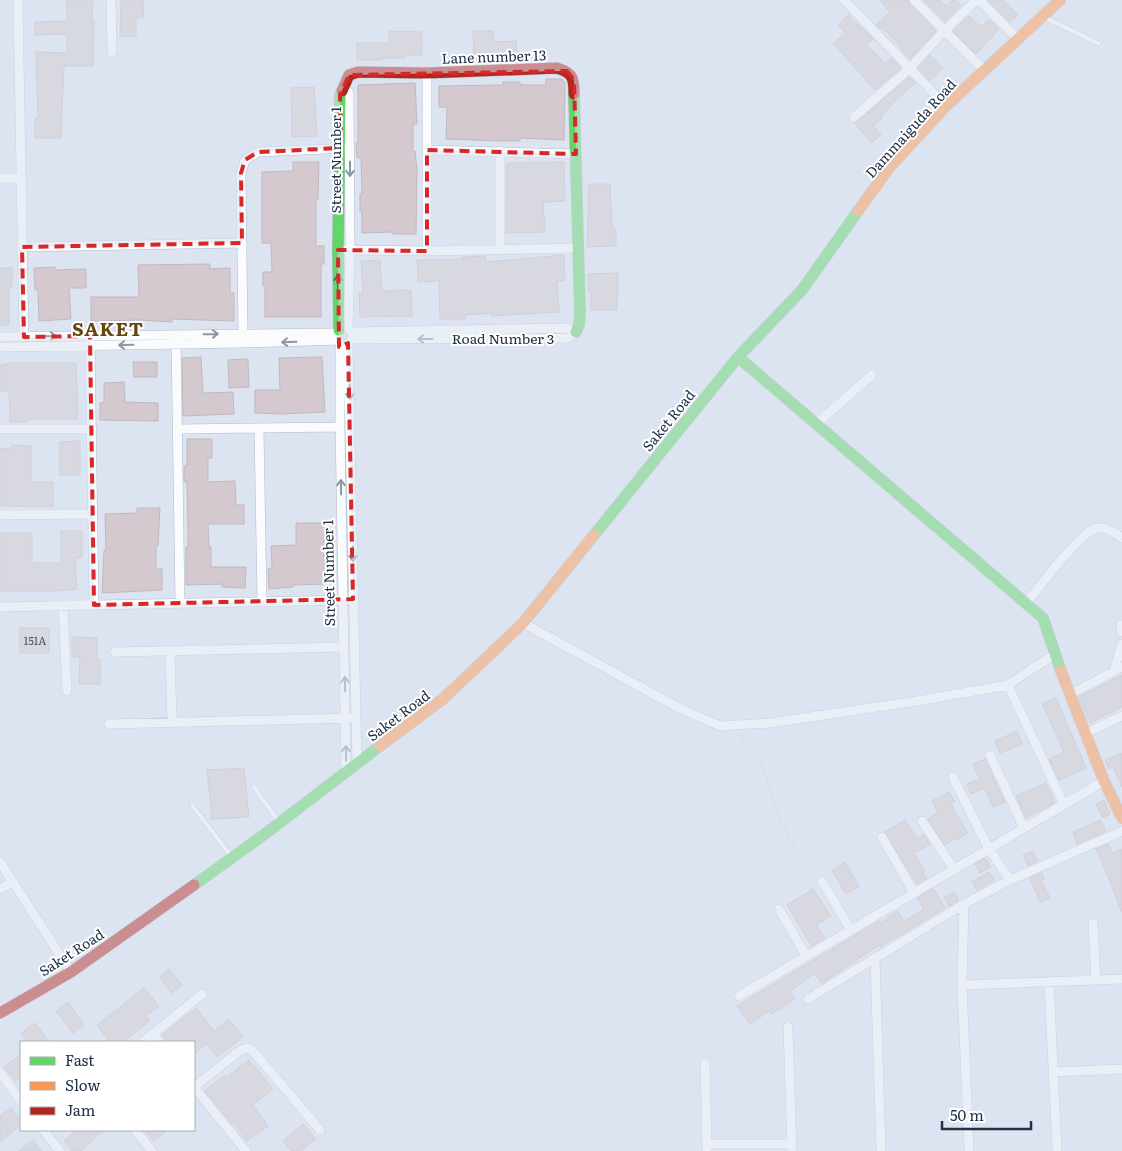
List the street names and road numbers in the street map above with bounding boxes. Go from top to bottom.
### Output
street label: Lane number 13 [441,44,547,68]
street label: Dammaiguda Road [860,74,960,182]
street label: Street Number 1 [325,106,345,213]
street label: Road Number 3 [452,328,554,348]
street label: Saket Road [637,385,699,455]
street label: Street Number 1 [317,519,339,627]
street label: Saket Road [363,685,434,745]
street label: Saket Road [35,923,108,980]

